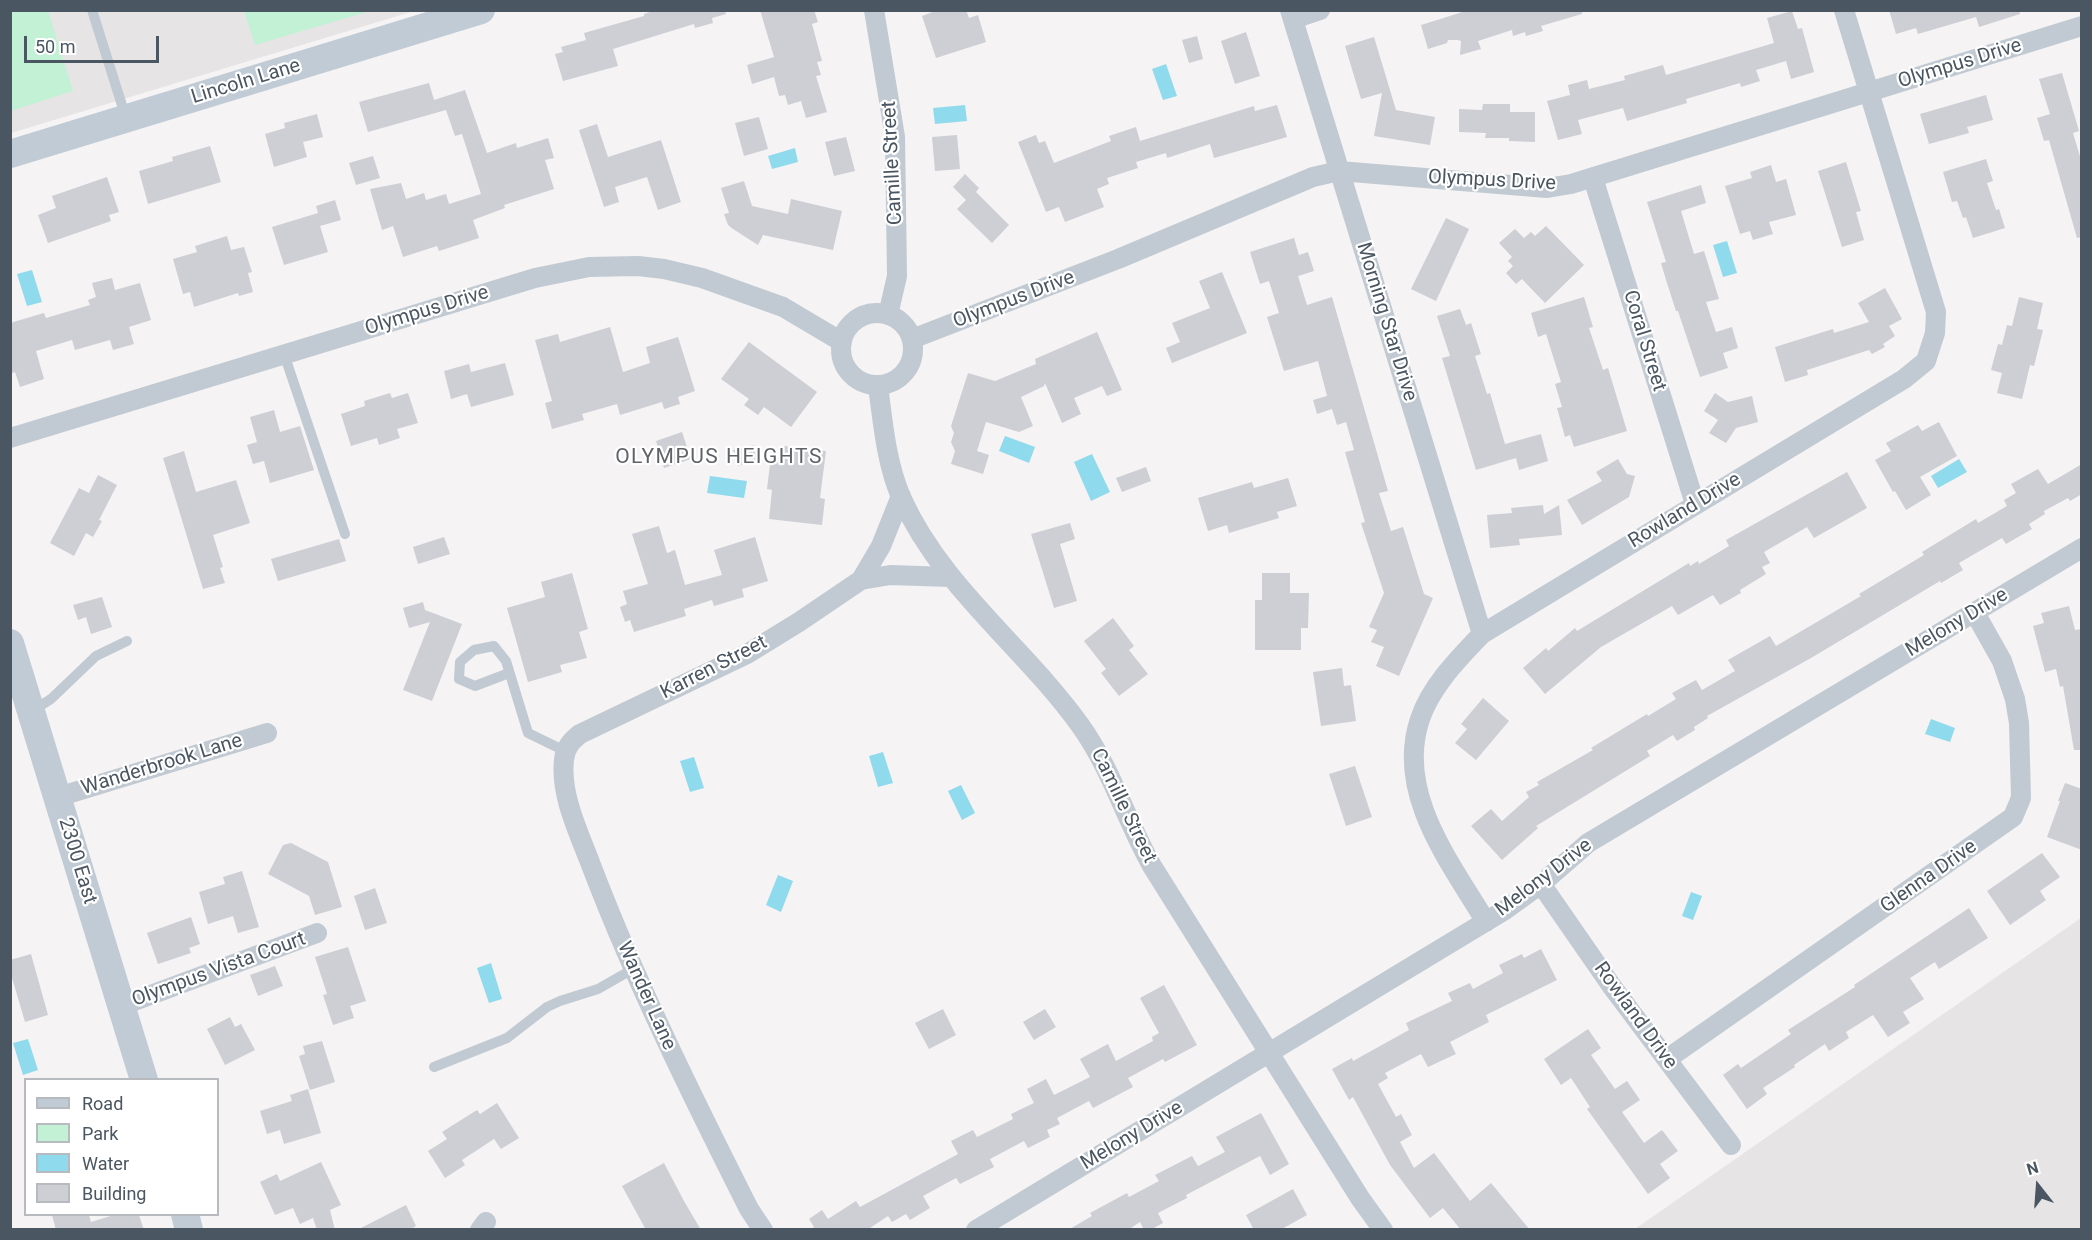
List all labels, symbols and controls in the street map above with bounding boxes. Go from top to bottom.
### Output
scale bar [27,24,162,62]
street label: Olympus Drive [1895,34,2025,94]
text: 50 m [35,36,75,57]
street label: Lincoln Lane [189,54,303,110]
street label: Camille Street [878,100,908,226]
street label: Olympus Drive [1427,166,1557,196]
street label: Morning Star Drive [1350,240,1422,404]
street label: Olympus Drive [950,266,1078,334]
street label: Olympus Drive [362,281,492,341]
street label: Coral Street [1617,288,1671,394]
district label: OLYMPUS HEIGHTS [615,445,823,471]
street label: Rowland Drive [1625,468,1745,554]
street label: Melony Drive [1902,583,2012,663]
street label: Karren Street [657,631,771,705]
street label: Wanderbrook Lane [79,729,245,801]
street label: Camille Street [1085,745,1161,867]
street label: 2300 East [53,815,101,907]
street label: Melony Drive [1491,834,1597,922]
street label: Glenna Drive [1876,835,1982,919]
street label: Olympus Vista Court [129,927,309,1013]
street label: Wander Lane [611,938,681,1054]
street label: Rowland Drive [1588,958,1682,1074]
legend [24,1078,219,1216]
text: Road [82,1093,123,1114]
street label: Melony Drive [1077,1096,1187,1176]
text: Park [82,1123,118,1144]
text: Water [82,1153,129,1174]
north arrow [2008,1156,2068,1216]
text: N [2024,1158,2041,1179]
text: Building [82,1183,146,1204]

